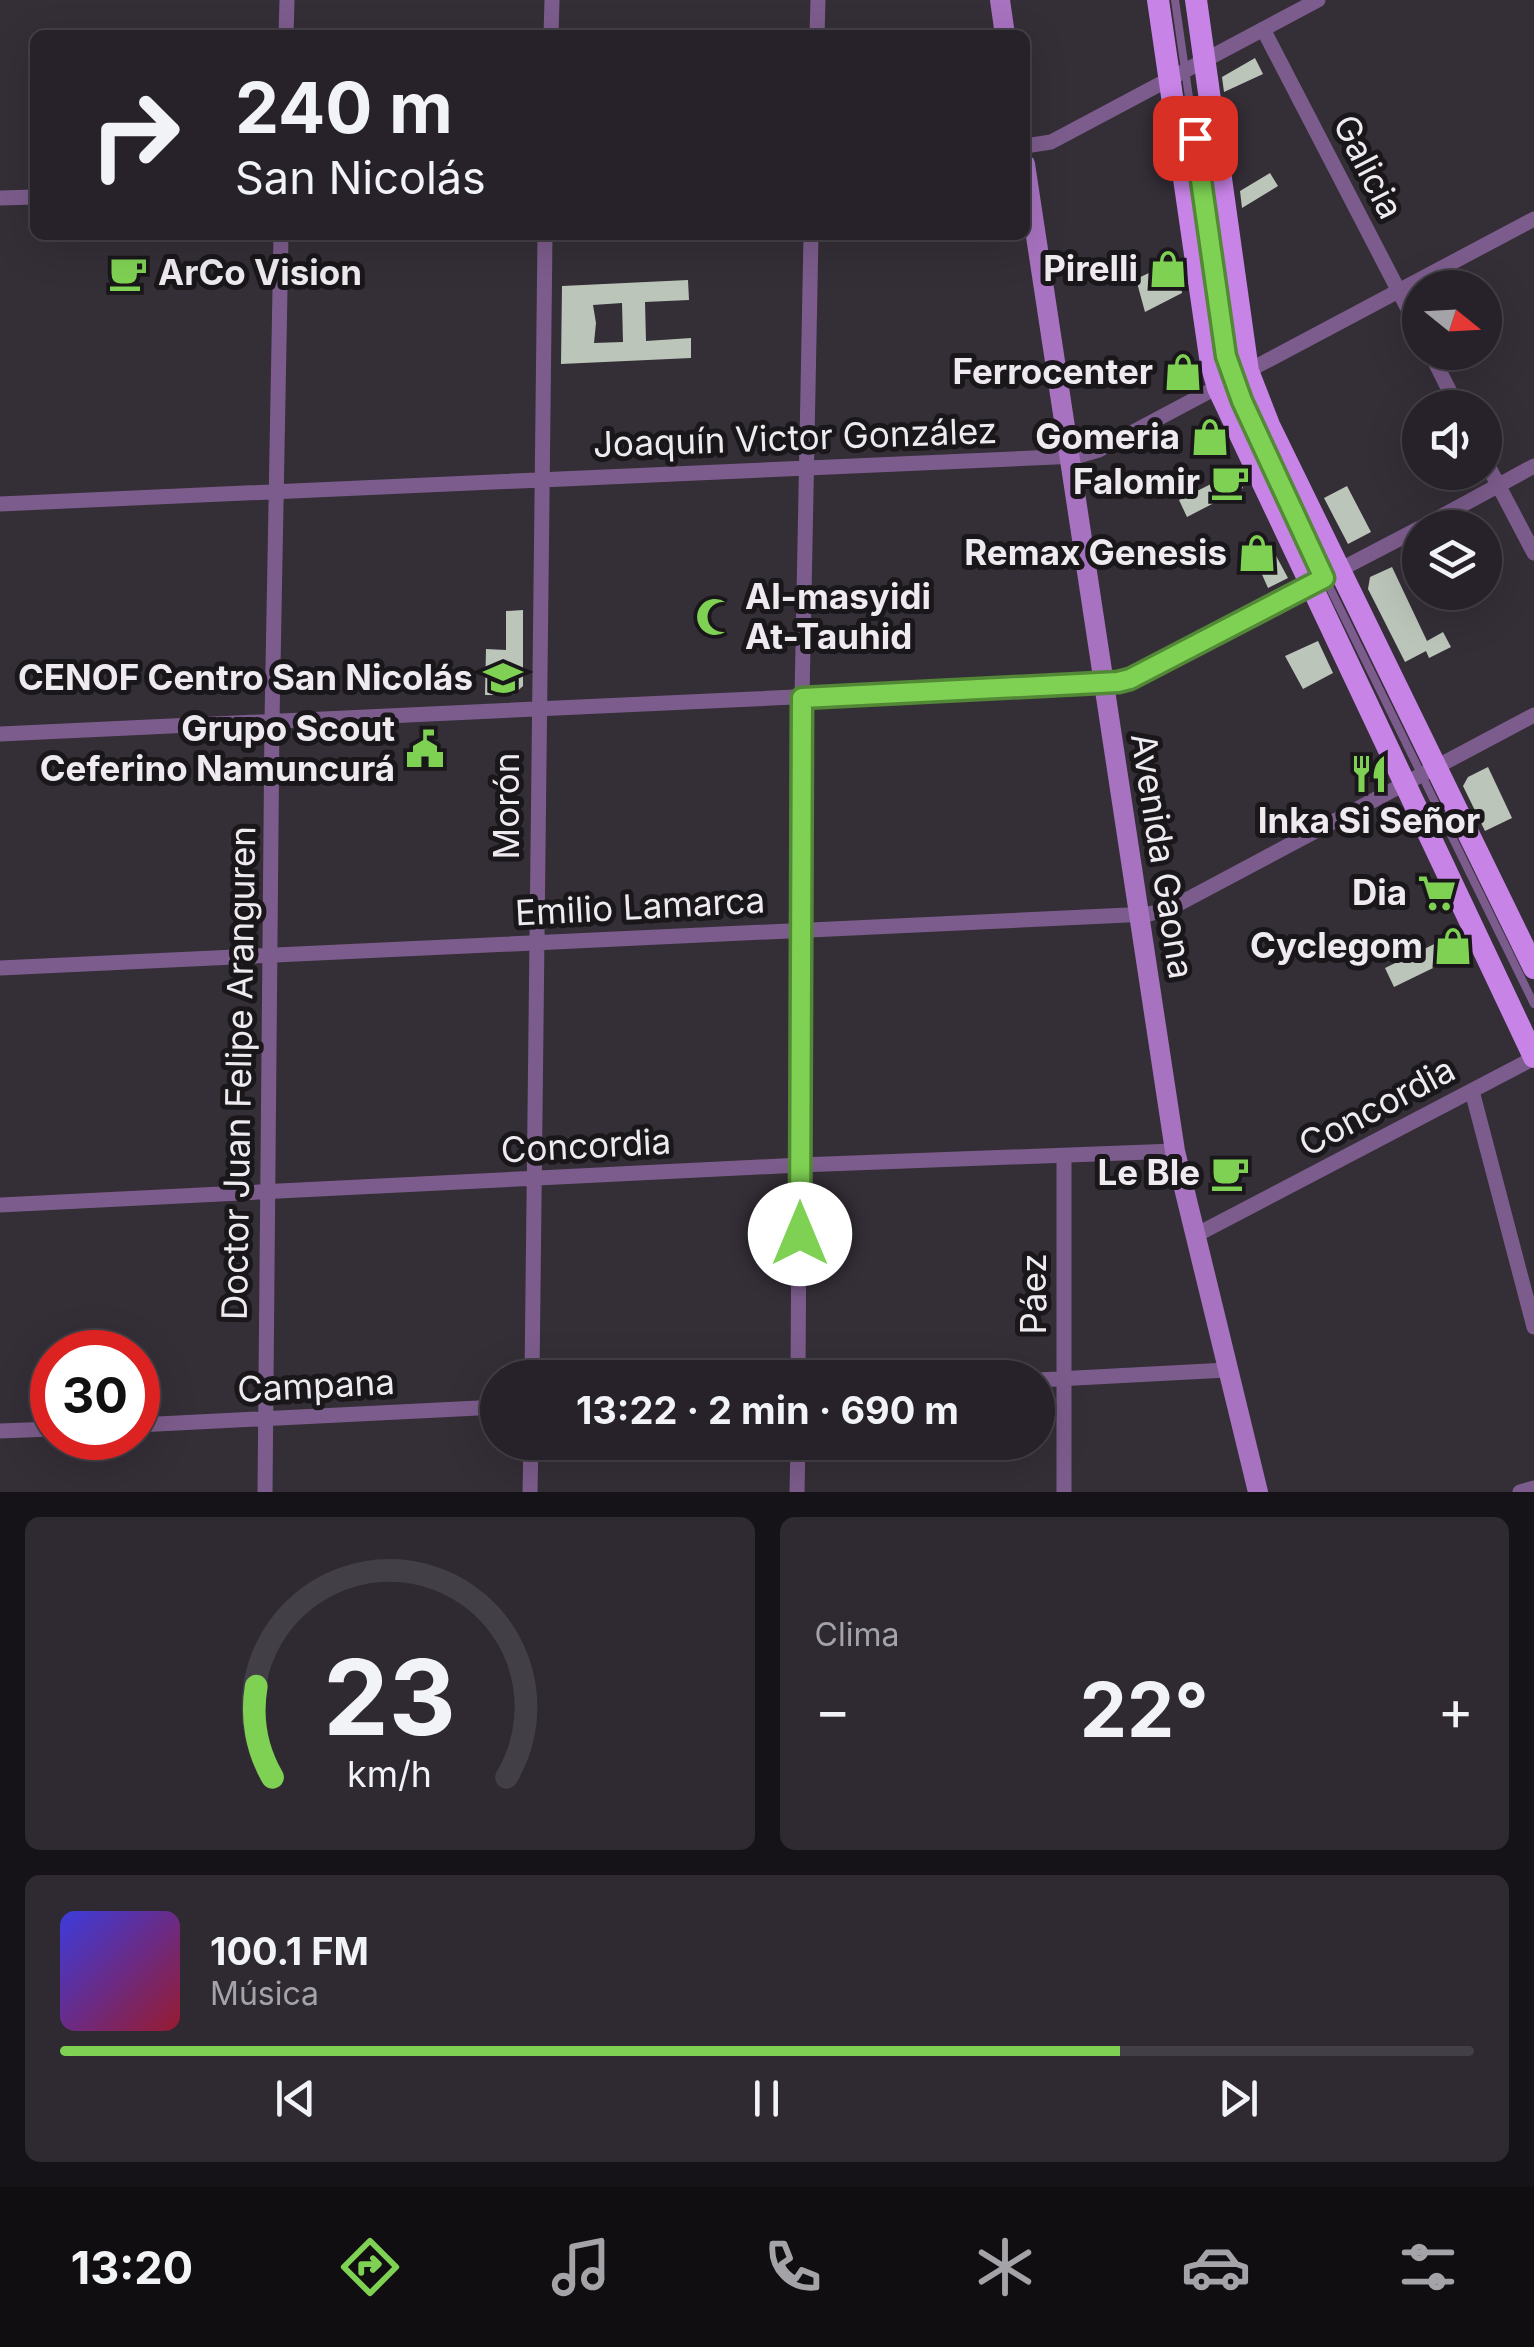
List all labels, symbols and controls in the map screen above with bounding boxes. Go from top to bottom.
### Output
text: 240 m [235,65,453,150]
icon: right [70,70,200,200]
pin [1153,96,1238,181]
street label: Galicia [1325,108,1413,225]
icon: arrive [1168,111,1223,166]
text: San Nicolás [235,150,486,205]
place label: Pirelli [1043,247,1138,289]
shop icon: Pirelli [1147,248,1189,290]
place label: ArCo Vision [158,251,362,293]
cafe icon: ArCo Vision [107,252,149,294]
north arrow [1402,270,1502,370]
map controls [1402,270,1502,610]
place label: Ferrocenter [952,350,1153,392]
shop icon: Ferrocenter [1162,351,1204,393]
button: sound [1402,390,1502,490]
street label: Joaquín Victor González [592,409,998,465]
place label: Gomeria [1035,415,1180,457]
shop icon: Gomeria [1189,416,1231,458]
place label: Falomir [1073,460,1200,502]
cafe icon: Falomir [1209,461,1251,503]
button: layers [1402,510,1502,610]
place label: Remax Genesis [964,531,1227,573]
shop icon: Remax Genesis [1236,532,1278,574]
place label: Al-masyidi At-Tauhid [745,575,931,657]
mosque icon: Al-masyidi At-Tauhid [694,596,736,638]
place label: CENOF Centro San Nicolás [18,656,473,698]
school or university icon: CENOF Centro San Nicolás [482,657,524,699]
place label: Grupo Scout Ceferino Namuncurá [40,707,395,789]
public building icon: Grupo Scout Ceferino Namuncurá [404,728,446,770]
street label: Avenida Gaona [1123,730,1203,982]
street label: Morón [485,753,527,859]
restaurant icon: Inka Si Señor [1348,753,1390,795]
place label: Inka Si Señor [1258,799,1480,841]
street label: Doctor Juan Felipe Aranguren [213,826,263,1320]
place label: Dia [1352,871,1407,913]
supermarket icon: Dia [1416,872,1458,914]
street label: Emilio Lamarca [514,878,766,934]
place label: Cyclegom [1250,924,1423,966]
shop icon: Cyclegom [1432,925,1474,967]
street label: Concordia [1291,1048,1462,1165]
street label: Concordia [500,1120,672,1170]
place label: Le Ble [1098,1151,1200,1193]
cafe icon: Le Ble [1209,1152,1251,1194]
position arrow [748,1182,852,1286]
street label: Páez [1012,1253,1054,1335]
speed limit sign: 30 [30,1330,160,1460]
street label: Campana [236,1360,396,1410]
text: 13:22 · 2 min · 690 m [576,1387,959,1433]
text: Clima [815,1615,899,1654]
text: 23 [323,1634,456,1760]
text: 22° [1080,1664,1209,1755]
text: − [815,1677,851,1743]
text: + [1438,1677,1474,1743]
text: km/h [347,1752,432,1796]
text: 100.1 FM [210,1928,369,1974]
text: Música [210,1974,319,2013]
icon: previous [268,2071,323,2126]
icon: pause [739,2071,794,2126]
icon: next [1211,2071,1266,2126]
icon: directions [335,2232,405,2302]
icon: music [546,2232,616,2302]
icon: phone [758,2232,828,2302]
icon: climate [970,2232,1040,2302]
icon: car [1181,2232,1251,2302]
icon: filters [1393,2232,1463,2302]
text: 13:20 [71,2240,193,2295]

